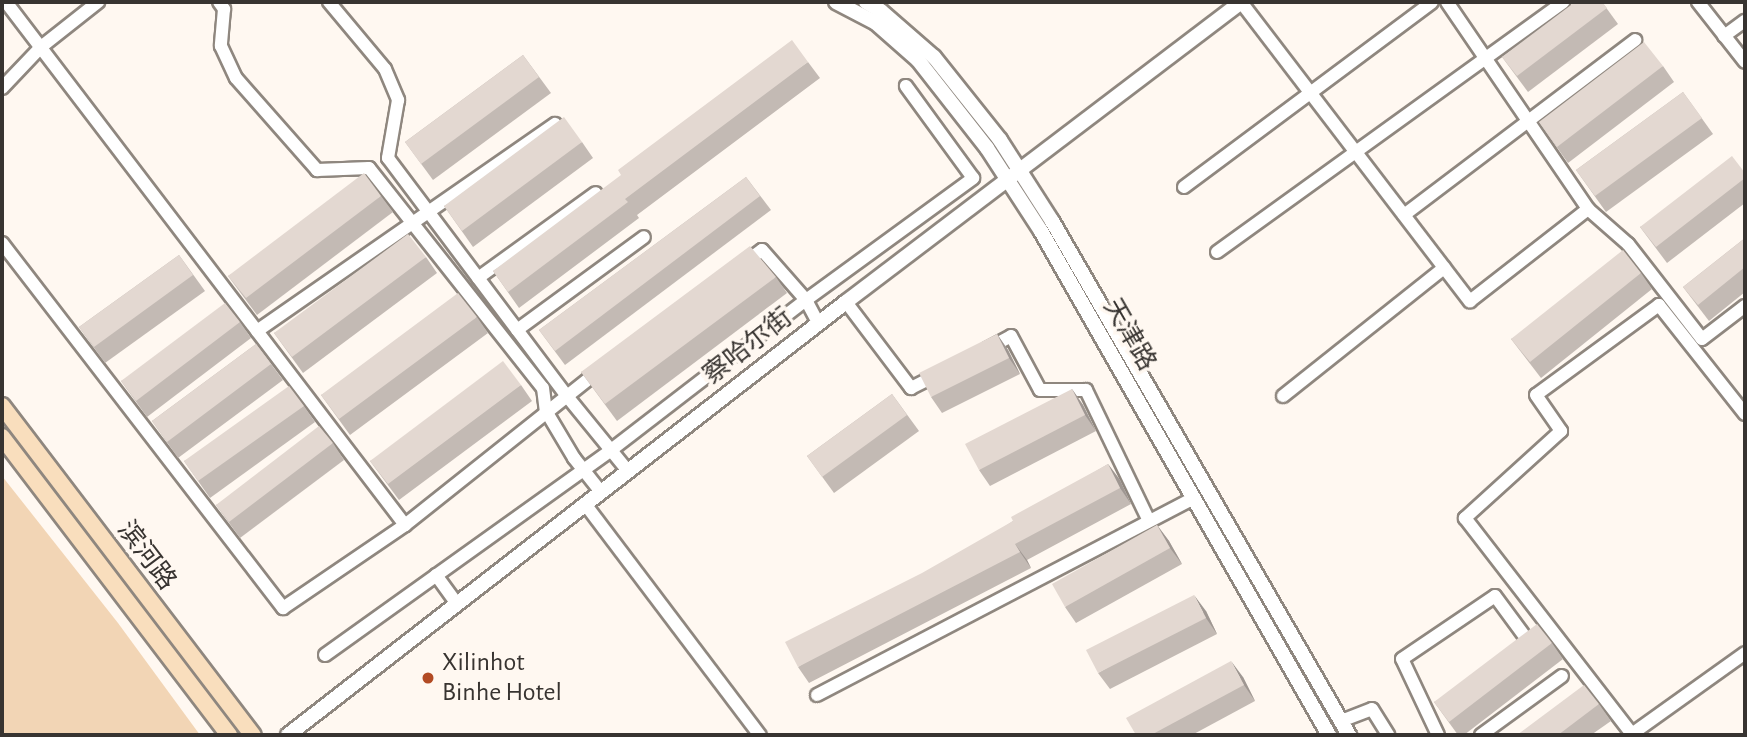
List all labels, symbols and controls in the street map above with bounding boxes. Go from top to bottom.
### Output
street label: 天津路 [1096,293,1162,377]
street label: 察哈尔街 [697,303,799,391]
street label: 滨河路 [110,515,182,597]
place label: Xilinhot Binhe Hotel [442,647,562,708]
marker: Xilinhot Binhe Hotel [420,670,436,686]

